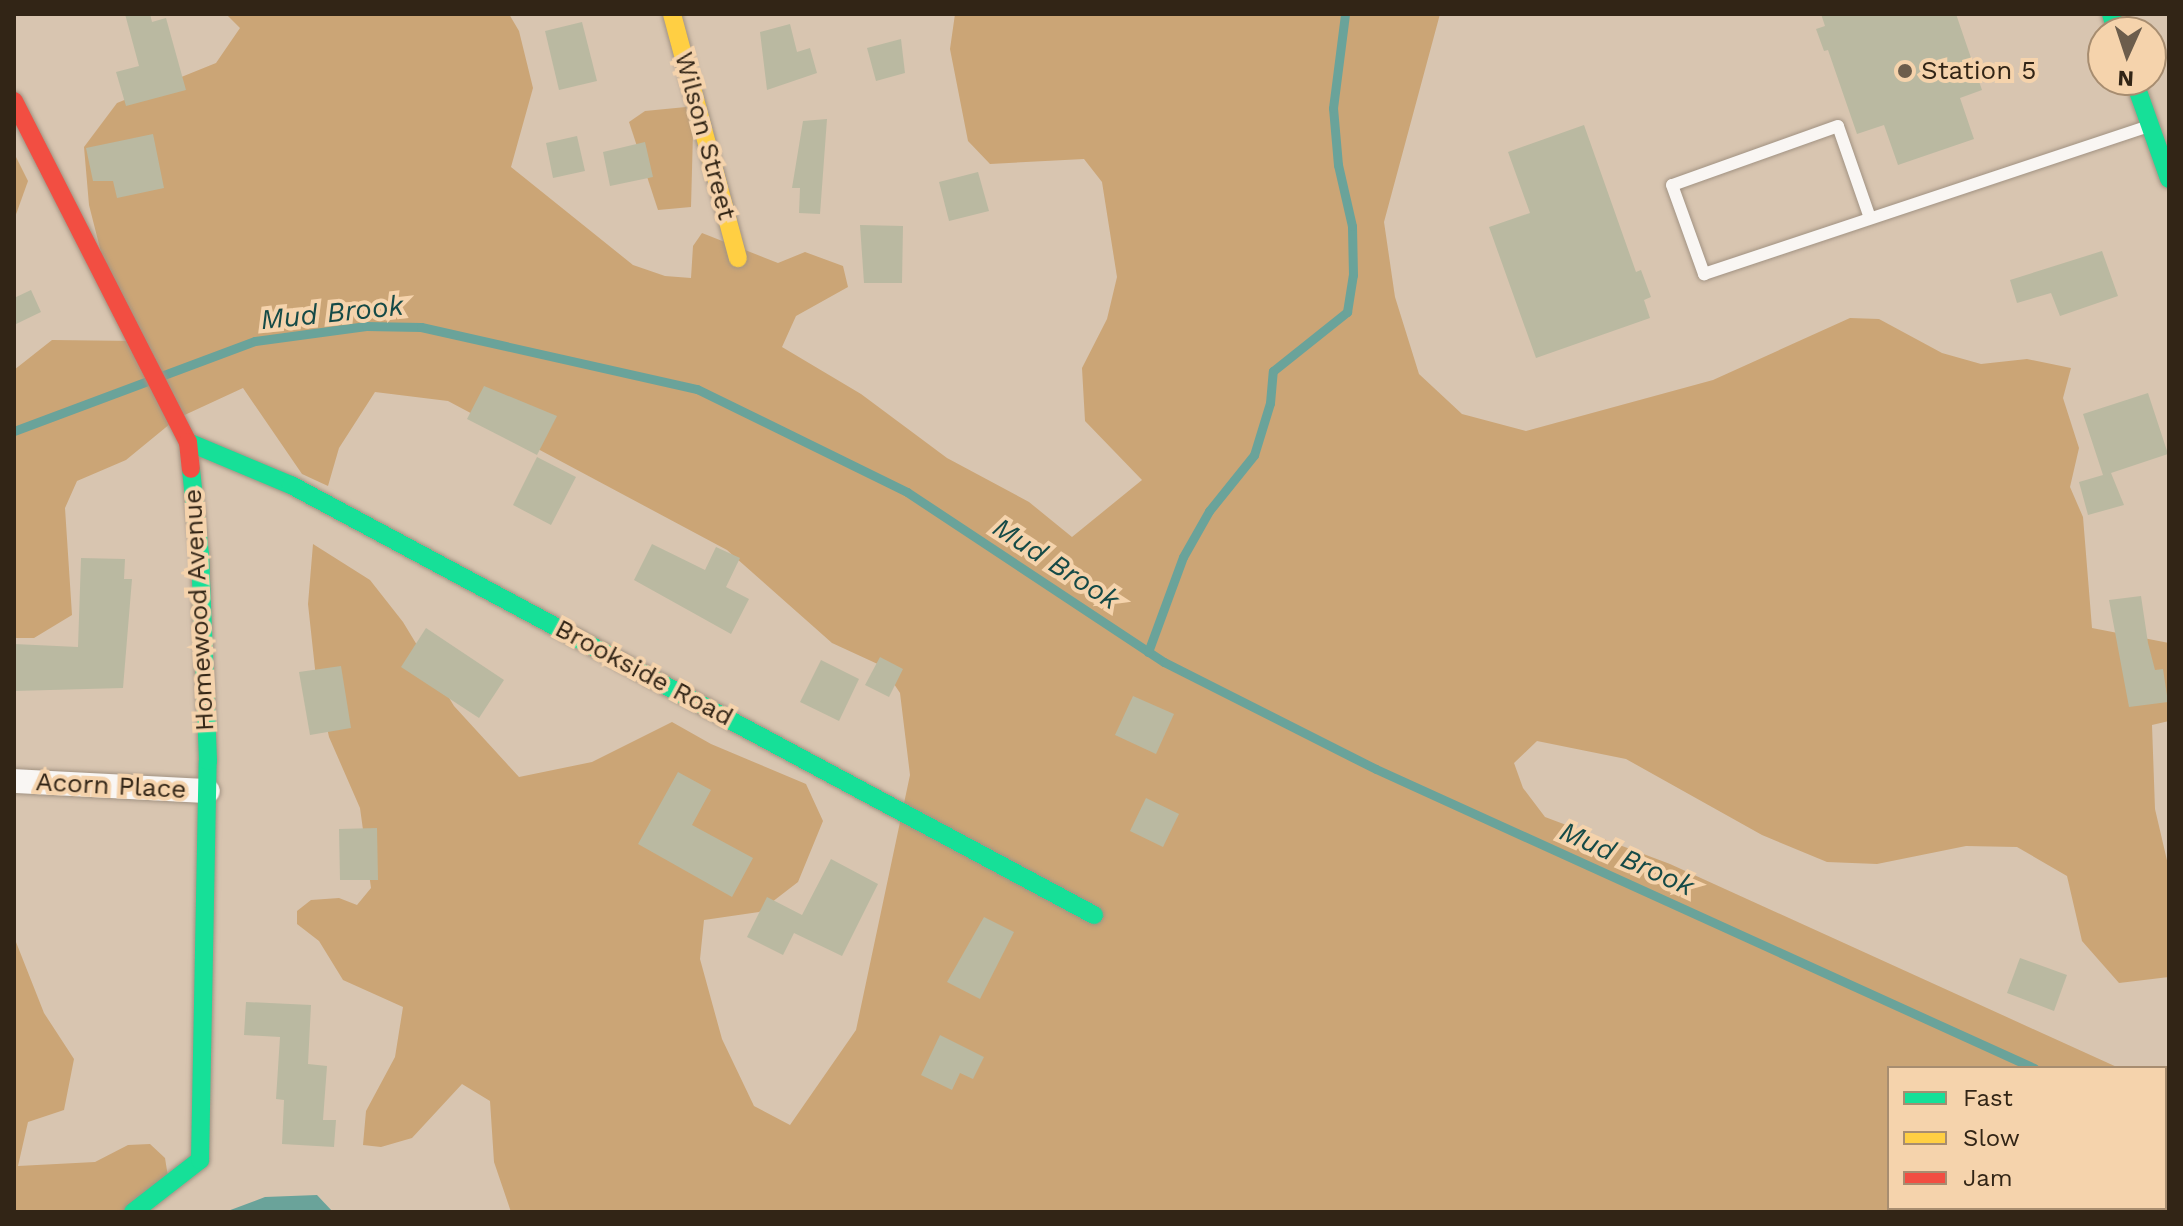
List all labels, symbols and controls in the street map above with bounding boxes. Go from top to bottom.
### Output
north arrow [2087,16,2167,96]
street label: Wilson Street [668,49,742,223]
place label: Station 5 [1921,55,2036,87]
marker: Station 5 [1896,62,1914,80]
text: N [2117,66,2135,91]
water label: Mud Brook [259,289,405,337]
street label: Homewood Avenue [177,488,221,732]
water label: Mud Brook [987,511,1125,617]
street label: Brookside Road [550,613,738,733]
street label: Acorn Place [35,766,187,806]
water label: Mud Brook [1555,814,1699,904]
legend [1887,1066,2167,1210]
text: Fast [1963,1084,2013,1112]
text: Slow [1963,1124,2020,1152]
text: Jam [1963,1164,2013,1192]

